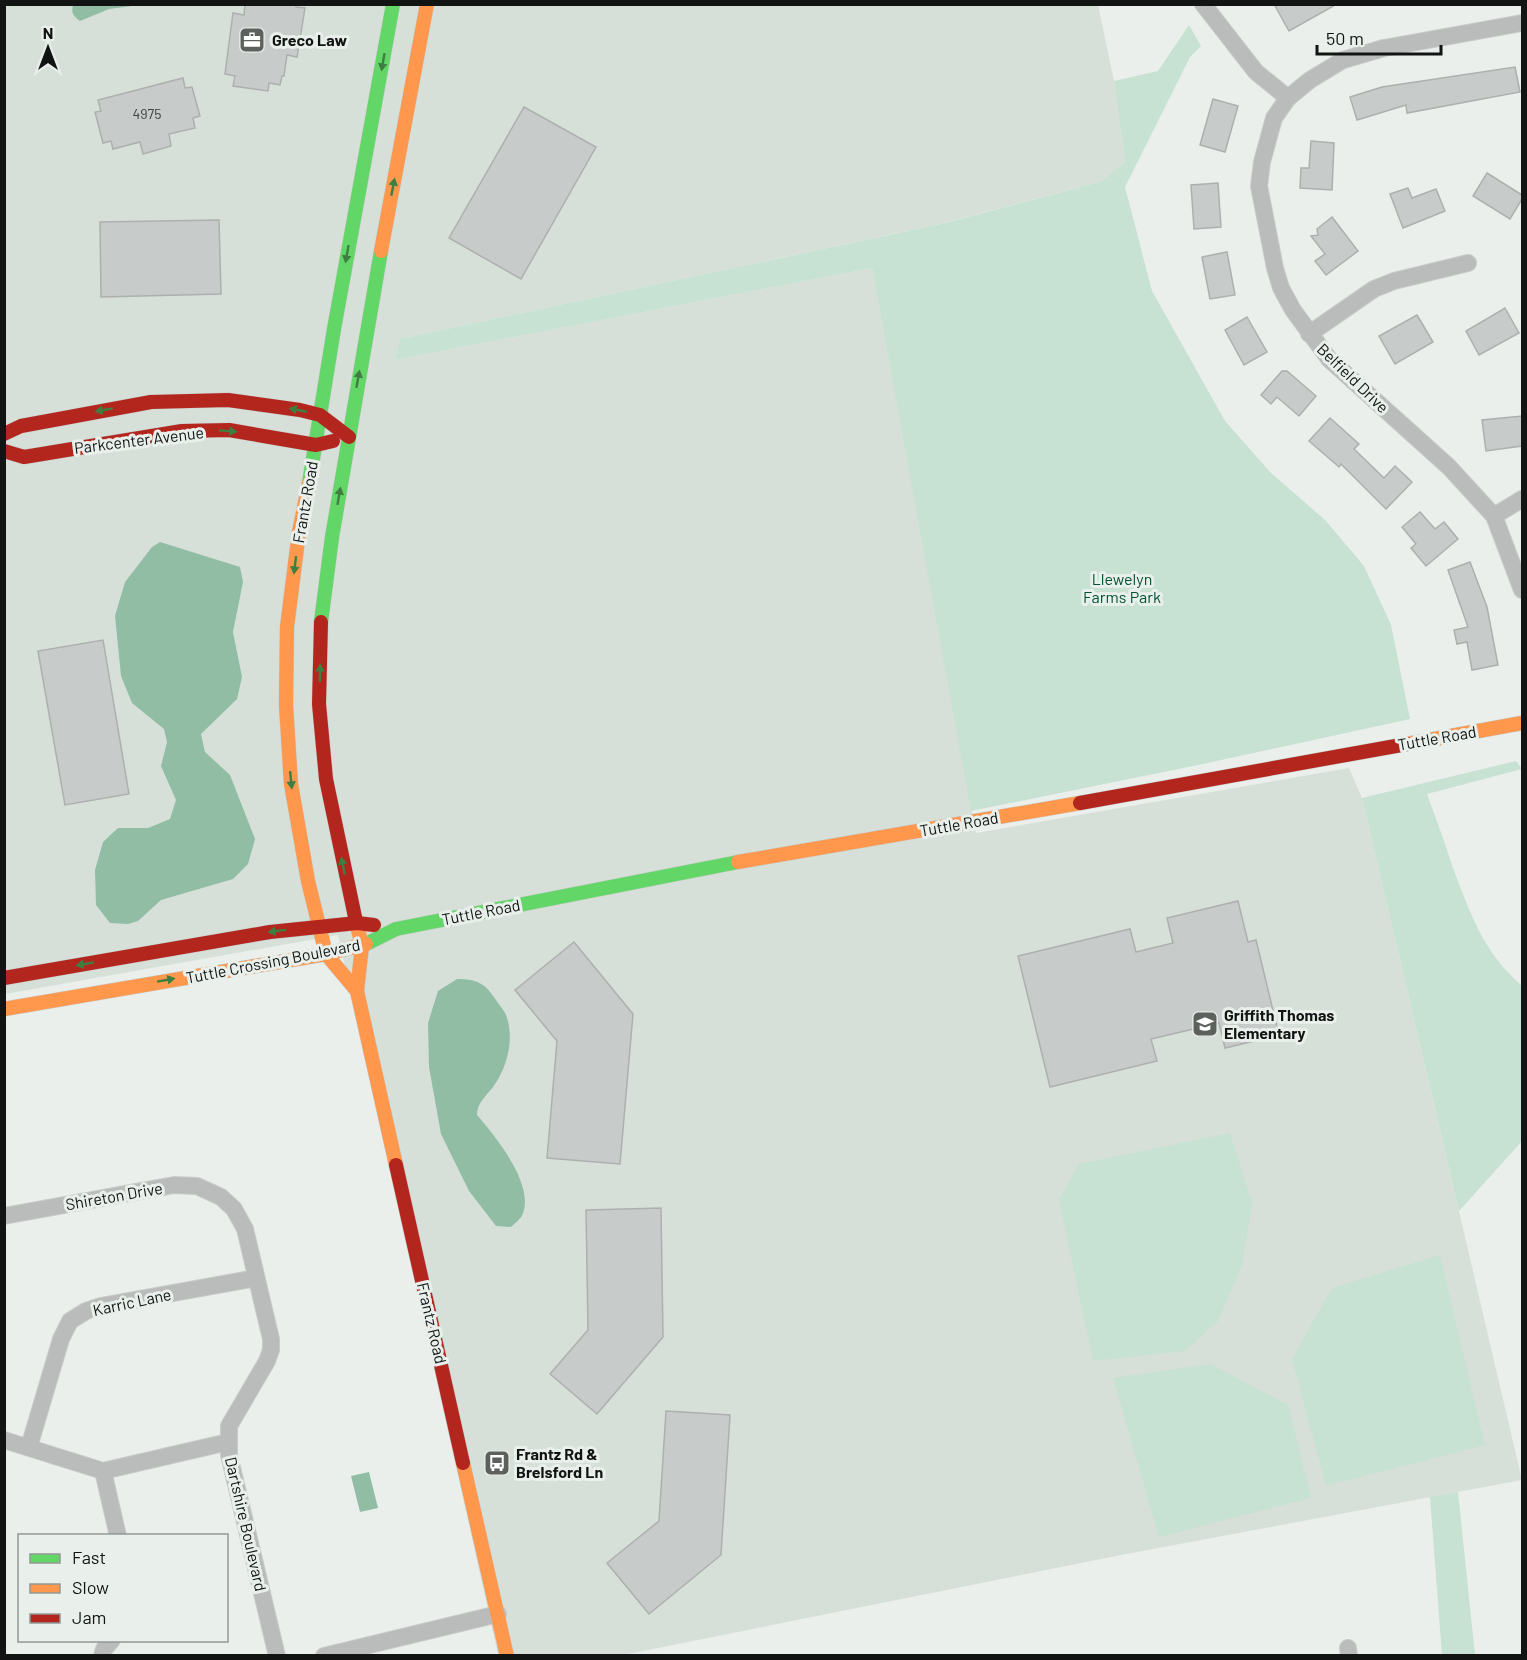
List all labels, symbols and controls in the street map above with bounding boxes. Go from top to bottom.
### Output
north arrow [18,18,78,78]
scale bar [1317,18,1442,56]
text: N [43,23,53,42]
office icon: Greco Law [237,25,267,55]
text: 50 m [1326,27,1364,49]
place label: Greco Law [272,30,347,49]
one-way arrow [378,53,387,72]
house number: 4975 [133,105,161,122]
one-way arrow [389,177,398,196]
one-way arrow [343,244,352,263]
street label: Belfield Drive [1314,339,1393,416]
one-way arrow [354,369,363,388]
one-way arrow [288,405,307,414]
one-way arrow [95,406,114,415]
street label: Parkcenter Avenue [73,422,205,457]
one-way arrow [219,426,238,435]
street label: Frantz Road [288,459,321,544]
one-way arrow [334,486,343,505]
one-way arrow [290,555,300,574]
park label: Llewelyn Farms Park [1083,569,1161,606]
one-way arrow [315,663,325,682]
street label: Tuttle Road [1396,721,1478,754]
one-way arrow [286,771,296,790]
street label: Tuttle Road [918,807,1000,840]
one-way arrow [338,856,347,875]
street label: Tuttle Road [440,895,522,928]
one-way arrow [268,926,287,936]
street label: Tuttle Crossing Boulevard [184,934,362,987]
one-way arrow [76,960,95,969]
one-way arrow [156,976,175,985]
place label: Griffith Thomas Elementary [1224,1005,1334,1042]
school or university icon: Griffith Thomas Elementary [1190,1009,1220,1039]
street label: Shireton Drive [64,1178,164,1213]
street label: Frantz Road [414,1280,451,1365]
street label: Karric Lane [91,1284,173,1319]
place label: Frantz Rd & Brelsford Ln [516,1444,603,1481]
bus stop icon: Frantz Rd & Brelsford Ln [482,1448,512,1478]
street label: Dartshire Boulevard [222,1455,271,1593]
legend [18,1534,228,1642]
text: Fast [72,1546,106,1568]
text: Slow [72,1576,109,1598]
text: Jam [72,1606,106,1628]

